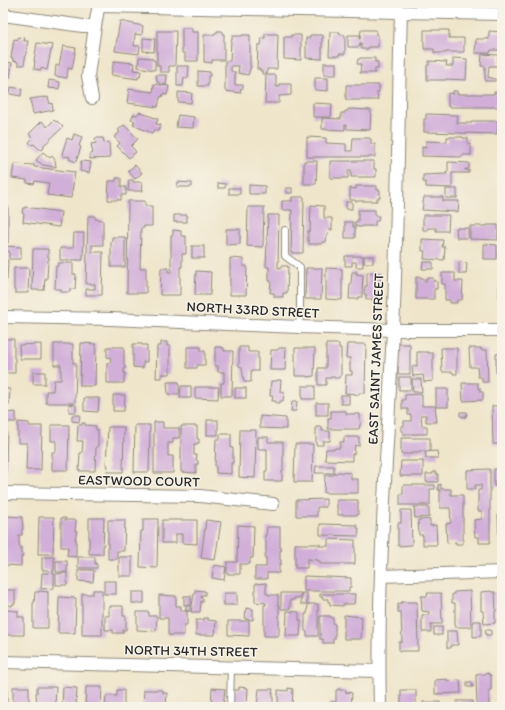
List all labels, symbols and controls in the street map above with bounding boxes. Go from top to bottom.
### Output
street label: EAST SAINT JAMES STREET [365,273,387,445]
street label: NORTH 33RD STREET [186,298,320,322]
street label: EASTWOOD COURT [78,471,200,491]
street label: NORTH 34TH STREET [124,641,258,661]

